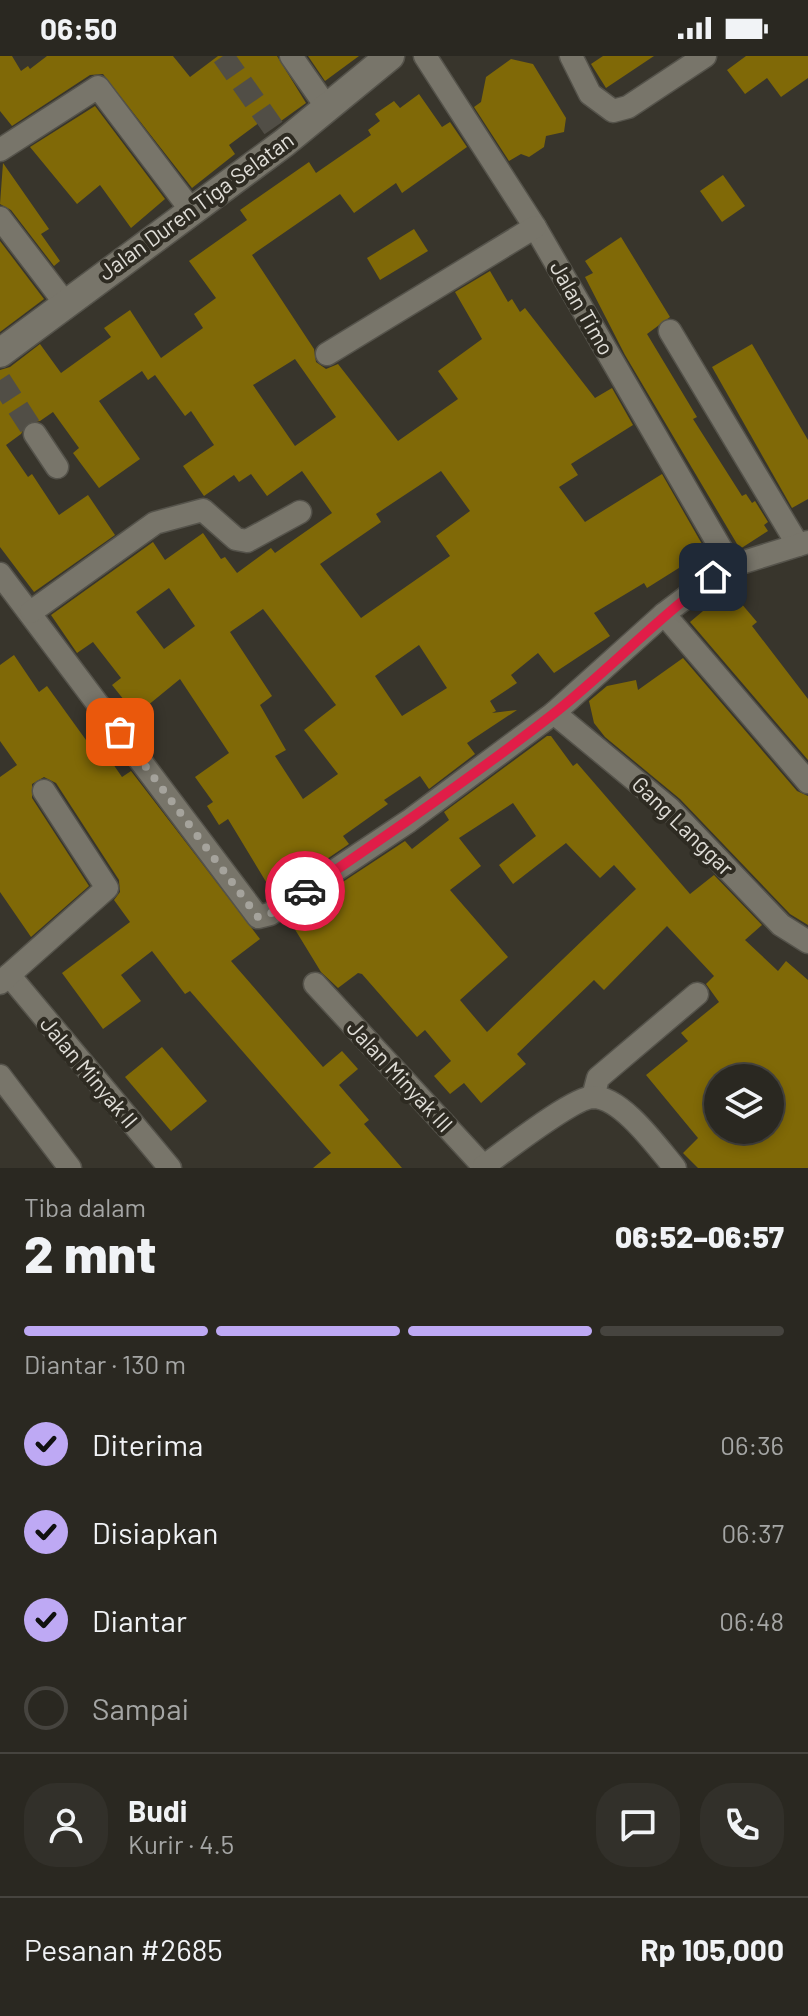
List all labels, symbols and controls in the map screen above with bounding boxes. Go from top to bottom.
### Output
text: 06:50 [40,10,117,46]
street label: Jalan Duren Tiga Selatan [93,126,298,285]
street label: Jalan Timo [546,256,620,359]
pin [679,543,747,611]
icon: home [691,555,735,599]
pin [86,698,154,766]
icon: bag [98,710,142,754]
street label: Gang Langgar [628,770,740,880]
courier [265,851,345,931]
icon: car [283,869,327,913]
street label: Jalan Minyak II [36,1010,144,1132]
street label: Jalan Minyak III [342,1014,459,1137]
map controls [704,1064,784,1144]
button: layers [704,1064,784,1144]
text: Tiba dalam [24,1191,146,1222]
text: 06:52–06:57 [615,1218,784,1254]
text: 2 mnt [24,1221,156,1283]
text: Diantar · 130 m [24,1348,186,1379]
icon: check [24,1422,68,1466]
text: Diterima [92,1426,203,1462]
text: 06:36 [720,1429,784,1460]
icon: check [24,1510,68,1554]
text: Disiapkan [92,1514,218,1550]
text: 06:37 [721,1517,784,1548]
icon: check [24,1598,68,1642]
text: Diantar [92,1602,187,1638]
text: 06:48 [719,1605,784,1636]
text: Sampai [92,1690,189,1726]
button: person [24,1783,108,1867]
button: chat [596,1783,680,1867]
button: phone [700,1783,784,1867]
text: Budi [128,1792,187,1828]
text: Kurir · 4.5 [128,1828,234,1859]
text: Pesanan #2685 [24,1931,223,1967]
text: Rp 105,000 [640,1931,784,1967]

